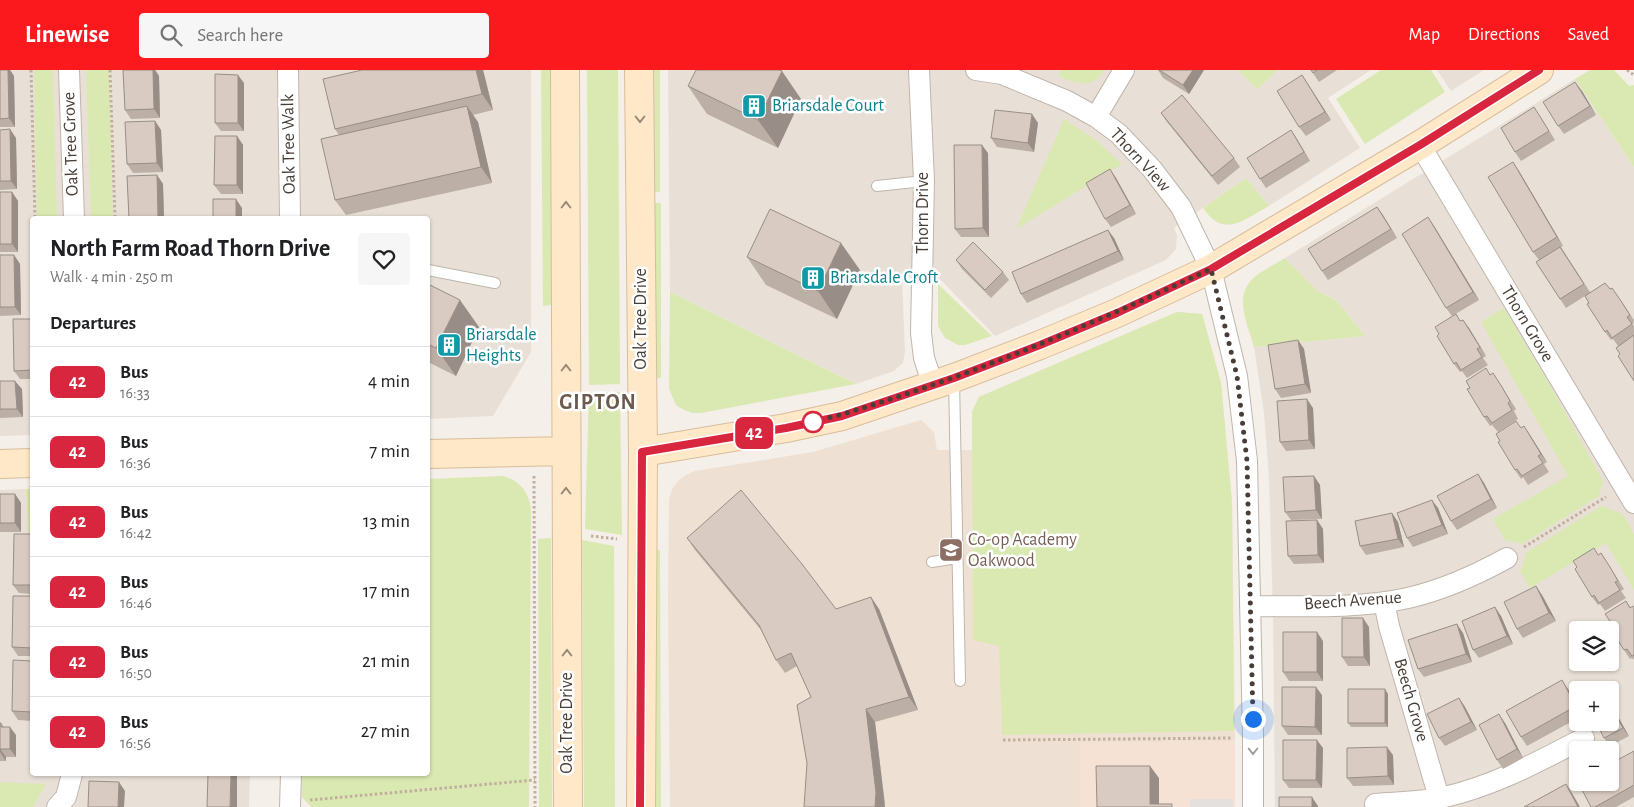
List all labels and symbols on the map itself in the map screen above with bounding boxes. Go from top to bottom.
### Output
street label: Oak Tree Grove [60,91,82,197]
street label: Oak Tree Walk [279,93,299,194]
building icon: Briarsdale Court [741,93,767,119]
place label: Briarsdale Court [772,97,884,115]
one-way arrow [635,115,645,123]
street label: Thorn View [1106,125,1174,195]
street label: Thorn Drive [914,172,932,254]
one-way arrow [561,201,571,208]
building icon: Briarsdale Croft [800,265,826,291]
street label: Oak Tree Drive [632,268,650,370]
place label: Briarsdale Croft [830,269,938,287]
street label: Thorn Grove [1497,283,1557,365]
place label: Briarsdale Heights [466,326,537,365]
building icon: Briarsdale Heights [436,332,462,358]
one-way arrow [561,363,571,371]
district label: GIPTON [559,391,637,413]
unlabelled marker [802,411,824,433]
line badge: 42 [732,417,776,449]
one-way arrow [561,487,571,494]
place label: Co-op Academy Oakwood [968,531,1077,570]
school or university icon: Co-op Academy Oakwood [938,537,964,563]
street label: Beech Avenue [1304,589,1402,613]
one-way arrow [562,649,572,657]
street label: Beech Grove [1391,656,1431,744]
street label: Oak Tree Drive [558,672,576,774]
your location [1241,707,1266,732]
one-way arrow [1248,748,1258,756]

